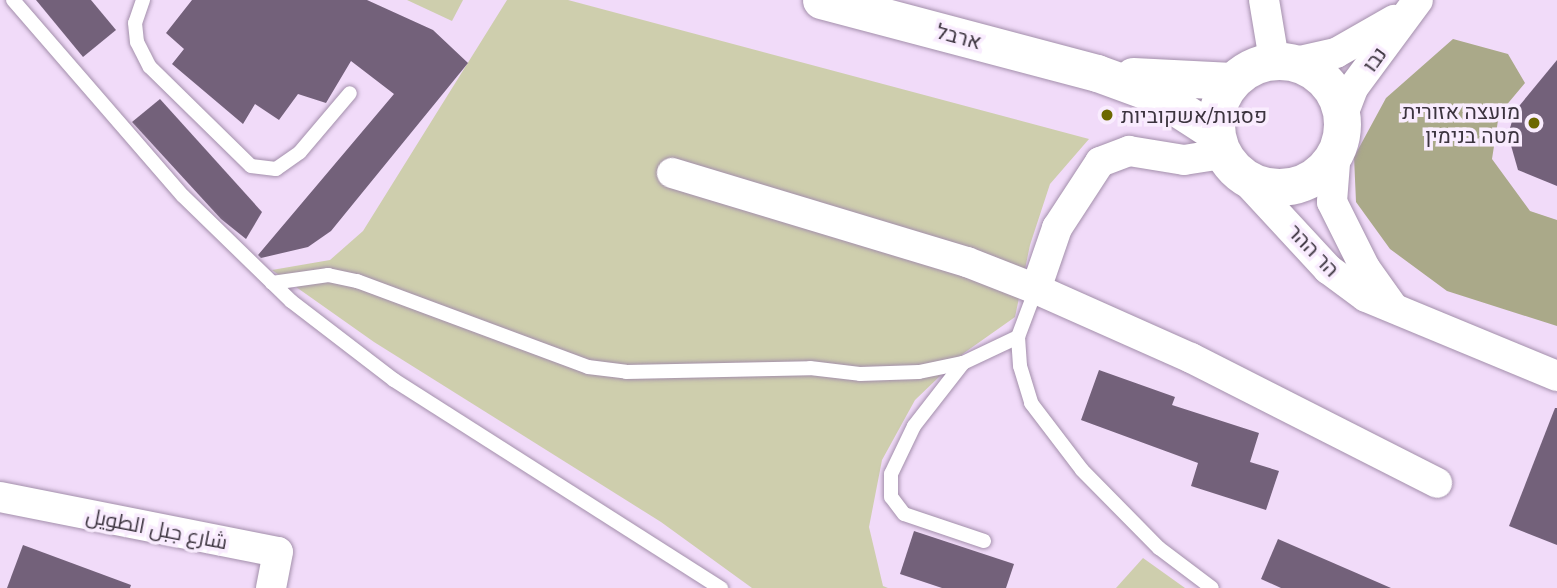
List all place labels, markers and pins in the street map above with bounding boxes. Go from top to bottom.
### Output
place label: מועצה אזורית מטה בנימין [1402,98,1520,148]
place label: פסגות/אשקוביות [1121,102,1267,128]
marker: פסגות/אשקוביות [1099,107,1115,123]
marker: מועצה אזורית מטה בנימין [1526,115,1542,131]

